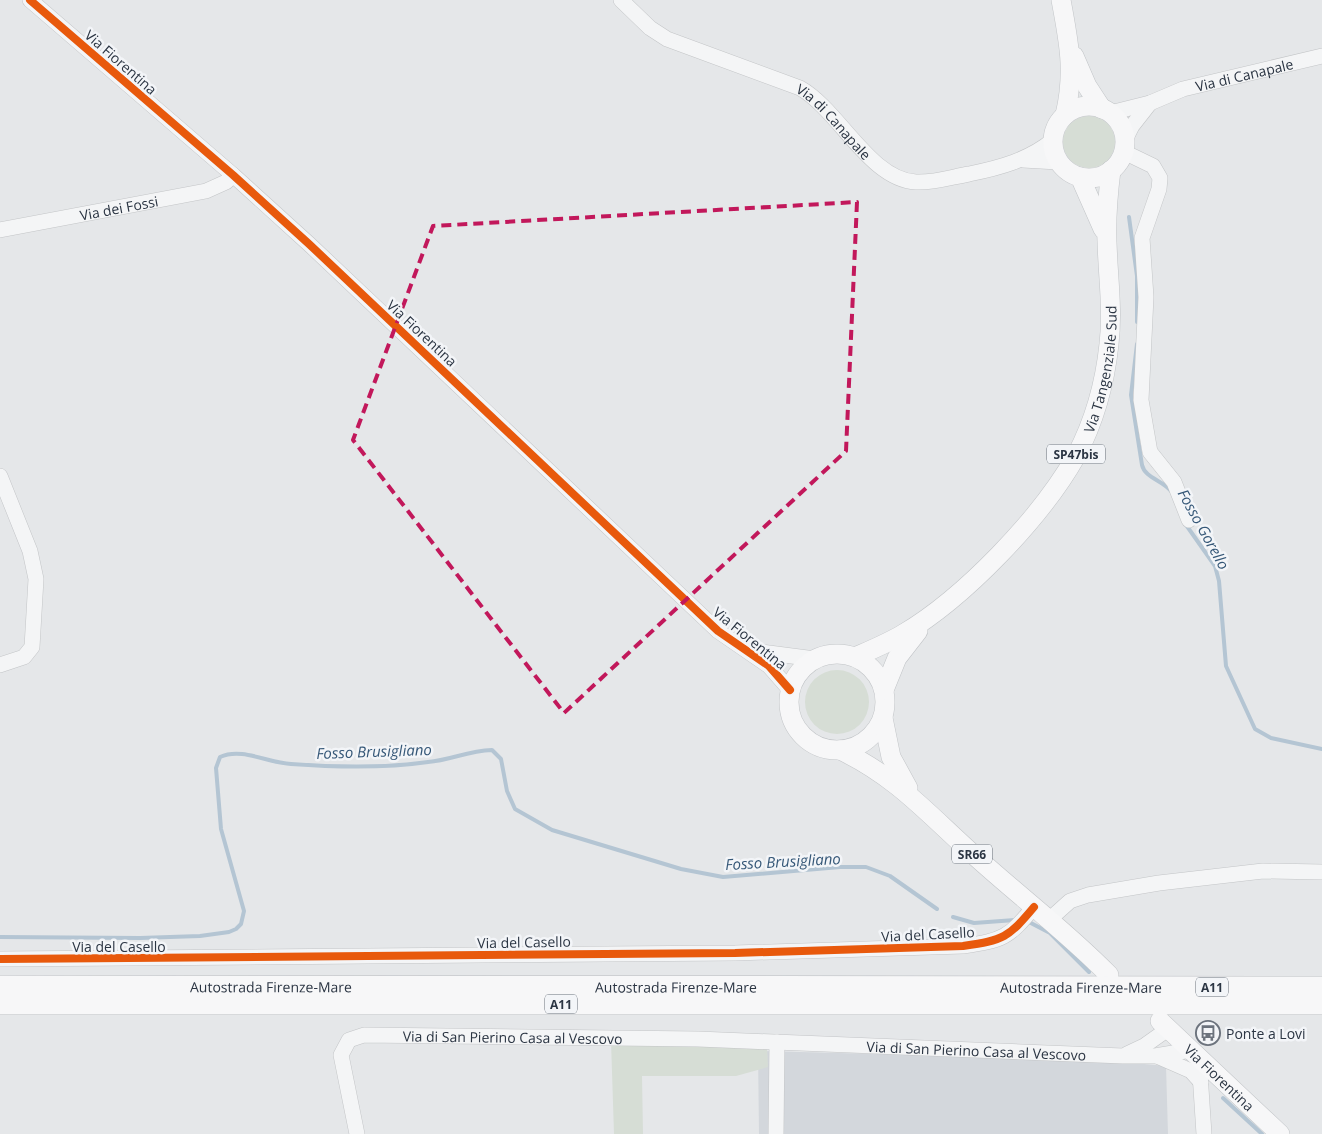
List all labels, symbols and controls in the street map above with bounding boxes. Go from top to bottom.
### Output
street label: Via Fiorentina [81,25,161,99]
street label: Via di Canapale [1193,54,1295,95]
street label: Via di Canapale [793,79,876,164]
street label: Via dei Fossi [78,191,160,224]
street label: Via Fiorentina [383,296,461,370]
street label: Via Tangenziale Sud [1078,305,1120,435]
road number: SP47bis [1047,444,1105,464]
water label: Fosso Gorello [1174,485,1234,573]
street label: Via Fiorentina [709,602,791,674]
water label: Fosso Brusigliano [316,739,432,763]
road number: SR66 [952,844,992,864]
water label: Fosso Brusigliano [725,848,841,874]
street label: Via del Casello [881,922,975,946]
street label: Via del Casello [477,932,571,952]
street label: Via del Casello [72,937,166,956]
street label: Autostrada Firenze-Mare [190,977,352,996]
street label: Autostrada Firenze-Mare [595,977,757,996]
street label: Autostrada Firenze-Mare [1000,977,1162,996]
road number: A11 [1196,978,1228,996]
road number: A11 [545,994,577,1014]
bus stop icon: Ponte a Lovi [1195,1020,1221,1046]
place label: Ponte a Lovi [1226,1024,1306,1043]
street label: Via di San Pierino Casa al Vescovo [403,1026,623,1048]
street label: Via di San Pierino Casa al Vescovo [866,1036,1086,1064]
street label: Via Fiorentina [1181,1040,1259,1115]

